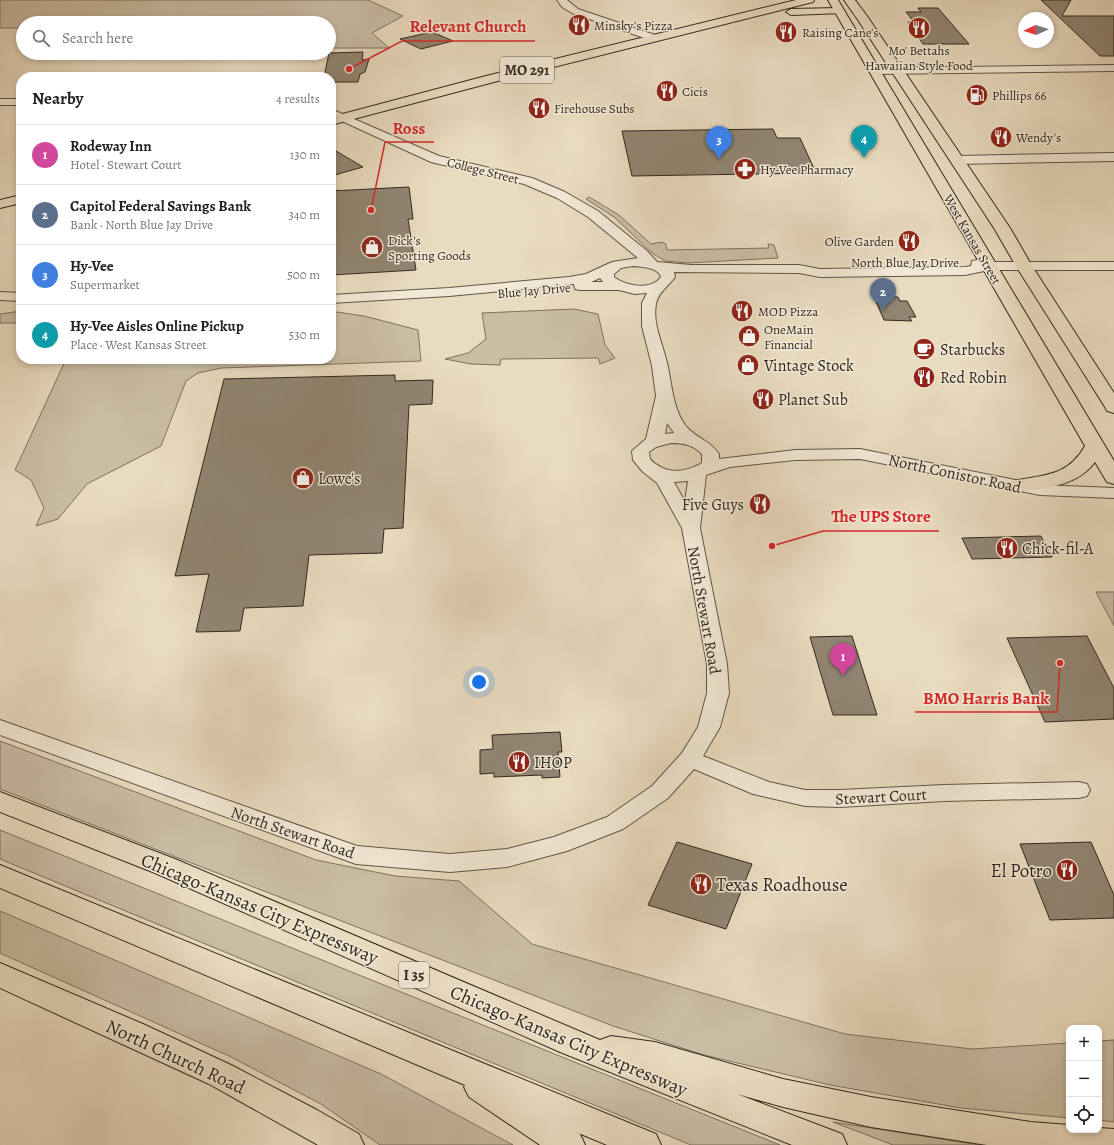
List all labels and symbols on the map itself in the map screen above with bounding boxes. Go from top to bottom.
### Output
callout: Relevant Church [402,12,535,41]
restaurant icon: Minsky's Pizza [566,12,592,38]
north arrow [1018,12,1054,48]
text: Relevant Church [410,15,526,38]
restaurant icon: Mo' Bettahs Hawaiian Style Food [906,15,932,41]
place label: Minsky's Pizza [594,17,673,34]
restaurant icon: Raising Cane's [773,19,799,45]
place label: Raising Cane's [802,24,879,41]
place label: Mo' Bettahs Hawaiian Style Food [865,42,973,74]
road number: MO 291 [500,57,554,83]
restaurant icon: Cicis [654,78,680,104]
fuel station icon: Phillips 66 [964,82,990,108]
place label: Cicis [682,83,708,100]
place label: Phillips 66 [992,87,1046,104]
restaurant icon: Firehouse Subs [526,95,552,121]
place label: Firehouse Subs [554,100,635,117]
callout: Ross [385,113,434,142]
text: Ross [392,117,426,140]
restaurant icon: Wendy's [988,124,1014,150]
pin: 4 [851,125,877,158]
pin: 3 [706,126,732,159]
place label: Wendy's [1015,129,1061,146]
street label: College Street [445,153,521,188]
pharmacy icon: Hy-Vee Pharmacy [732,156,758,182]
place label: Hy-Vee Pharmacy [760,161,853,178]
street label: West Kansas Street [939,190,1006,288]
restaurant icon: Olive Garden [896,228,922,254]
place label: Dick's Sporting Goods [388,232,471,264]
place label: Olive Garden [825,233,894,250]
shop icon: Dick's Sporting Goods [359,234,385,260]
street label: North Blue Jay Drive [851,254,959,271]
pin: 2 [870,278,896,311]
street label: Blue Jay Drive [497,279,572,302]
restaurant icon: MOD Pizza [729,298,755,324]
place label: MOD Pizza [758,303,818,320]
place label: OneMain Financial [764,321,814,353]
shop icon: OneMain Financial [736,323,762,349]
cafe icon: Starbucks [911,336,937,362]
place label: Starbucks [940,339,1005,361]
shop icon: Vintage Stock [735,352,761,378]
place label: Vintage Stock [763,355,854,377]
restaurant icon: Red Robin [911,364,937,390]
place label: Red Robin [940,367,1007,389]
restaurant icon: Planet Sub [750,386,776,412]
place label: Planet Sub [778,389,848,411]
street label: North Conistor Road [886,449,1024,499]
shop icon: Lowe's [290,465,316,491]
place label: Lowe's [318,468,360,490]
restaurant icon: Five Guys [747,491,773,517]
place label: Five Guys [682,494,744,516]
callout: The UPS Store [823,502,939,531]
text: The UPS Store [831,505,931,528]
restaurant icon: Chick-fil-A [994,535,1020,561]
place label: Chick-fil-A [1022,538,1094,560]
street label: North Stewart Road [682,544,726,676]
pin: 1 [830,643,856,676]
your location [469,672,489,692]
callout: BMO Harris Bank [915,683,1057,712]
text: BMO Harris Bank [923,687,1049,710]
restaurant icon: IHOP [506,749,532,775]
place label: IHOP [534,752,572,774]
street label: Stewart Court [835,784,927,810]
street label: North Stewart Road [228,801,358,865]
street label: Chicago-Kansas City Expressway [137,847,383,971]
restaurant icon: El Potro [1054,857,1080,883]
place label: El Potro [990,858,1052,884]
restaurant icon: Texas Roadhouse [688,871,714,897]
place label: Texas Roadhouse [716,872,848,898]
road number: I 35 [399,962,429,988]
street label: Chicago-Kansas City Expressway [446,979,692,1103]
street label: North Church Road [102,1013,250,1101]

